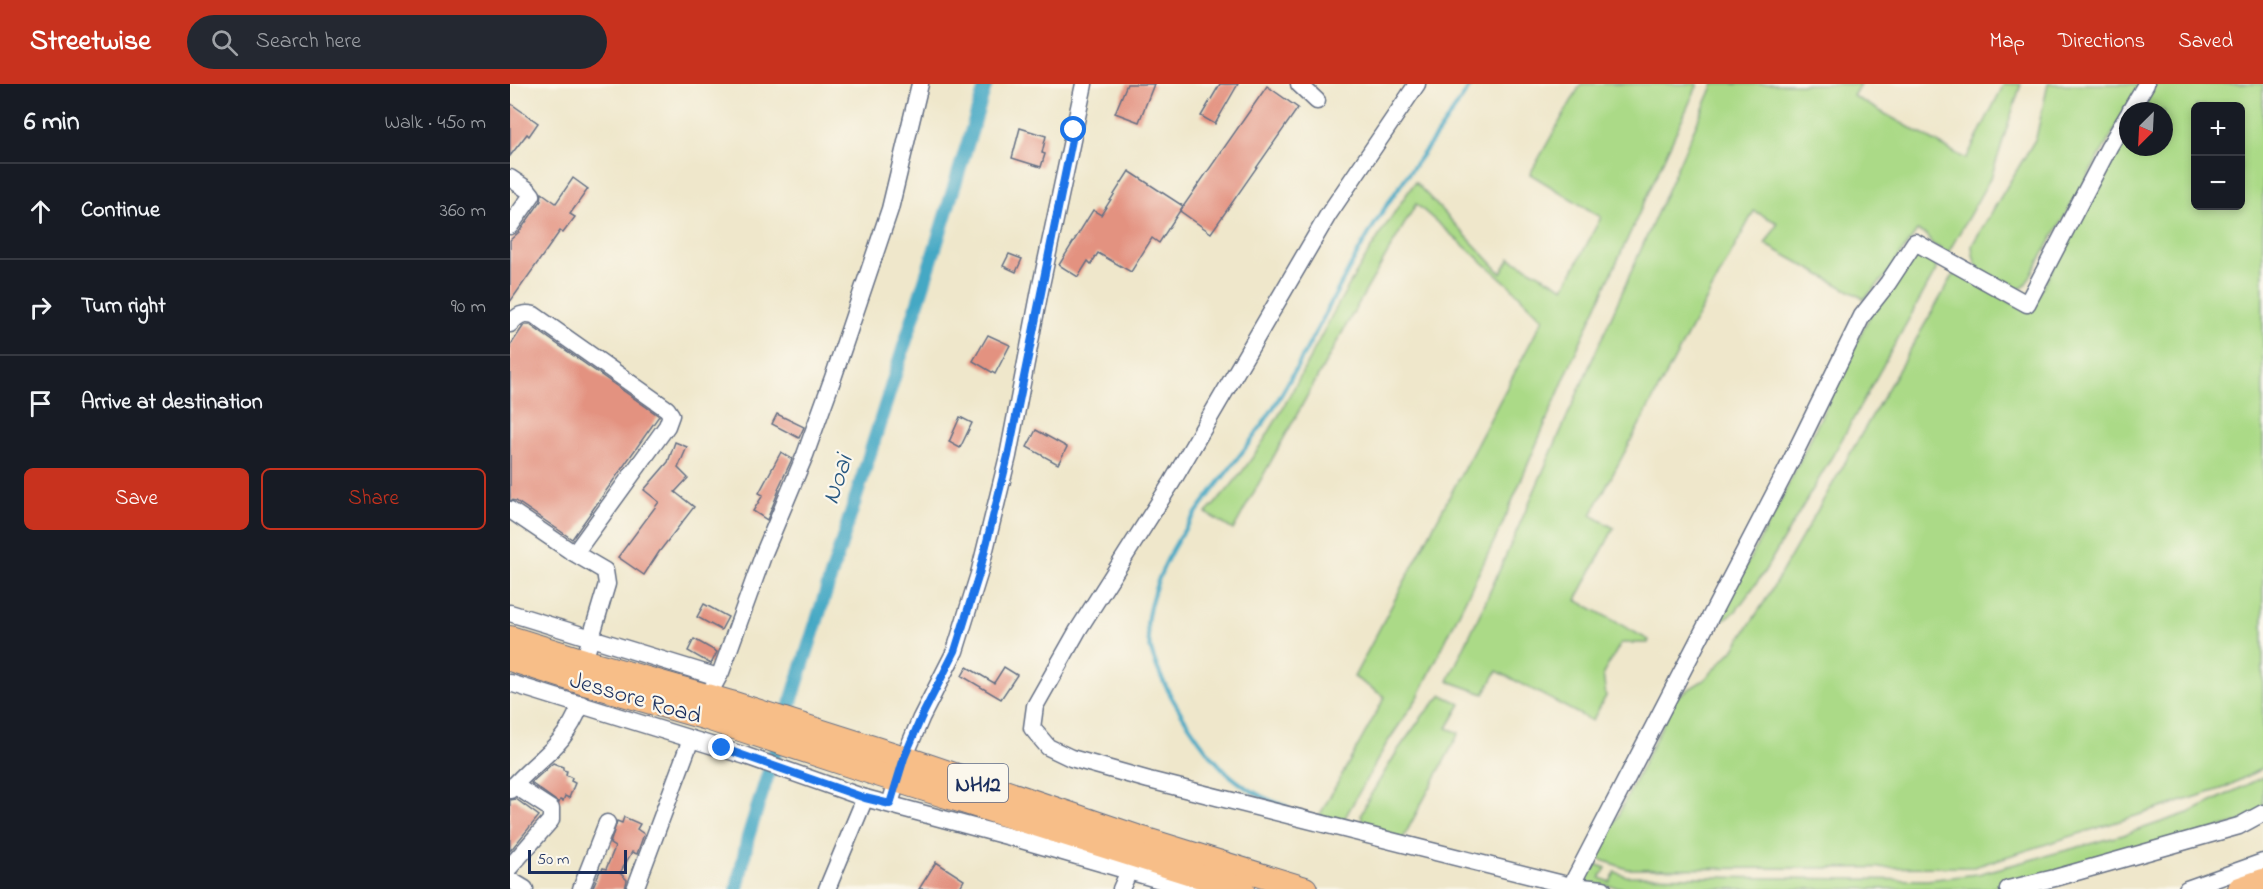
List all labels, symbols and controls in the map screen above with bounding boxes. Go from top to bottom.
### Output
search box [187,15,607,69]
text: Streetwise [30,22,151,63]
icon: search [208,26,241,59]
text: Search here [256,26,361,58]
text: Map [1989,27,2025,57]
text: Directions [2058,27,2145,57]
text: Saved [2178,27,2233,57]
north arrow [2119,102,2173,156]
map controls [2191,102,2245,210]
button: + [2191,102,2245,156]
text: 6 min [24,104,80,142]
text: Walk · 450 m [384,109,486,138]
route start [1060,116,1086,142]
button: − [2191,156,2245,210]
icon: ahead [24,195,57,228]
text: Continue [81,195,160,227]
text: 360 m [440,197,486,226]
icon: right [24,291,57,324]
text: Turn right [81,291,166,323]
text: 90 m [451,293,486,322]
icon: arrive [24,387,57,420]
text: Arrive at destination [81,387,263,419]
water label: Noai [813,448,865,509]
button: Save [24,468,249,530]
button: Share [261,468,486,530]
street label: Jessore Road [565,664,706,735]
route end [708,734,734,760]
road number: NH12 [948,764,1008,802]
scale bar [528,847,627,874]
text: 50 m [537,848,569,872]

